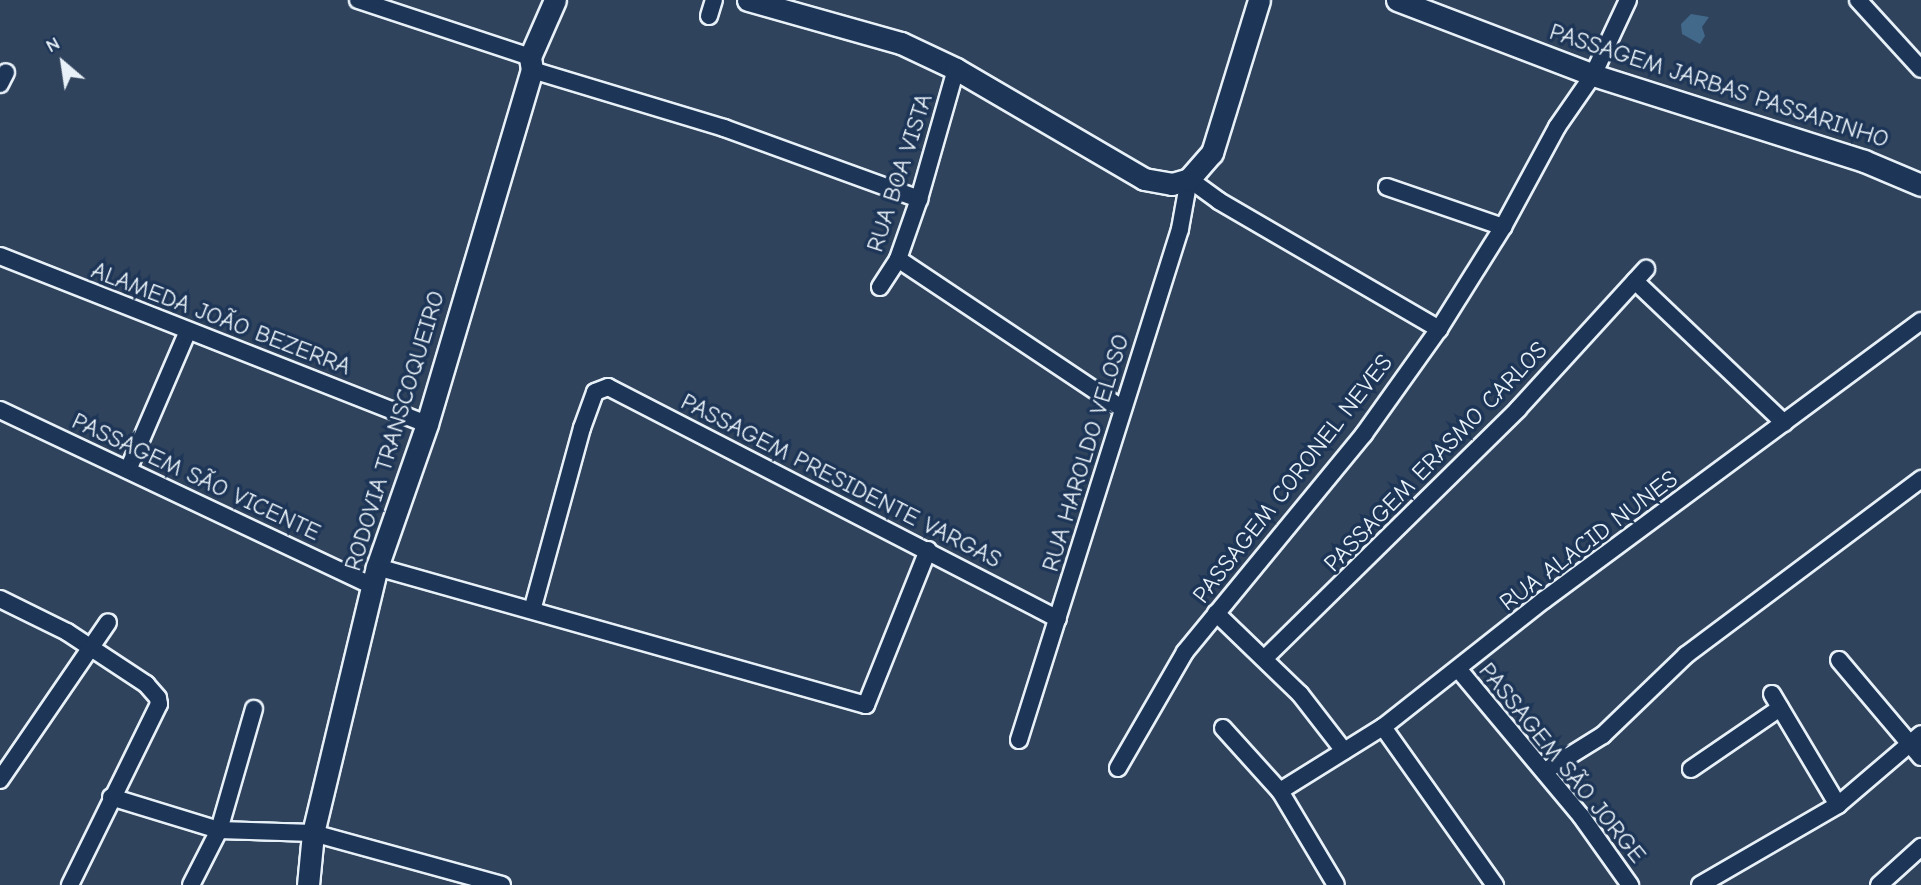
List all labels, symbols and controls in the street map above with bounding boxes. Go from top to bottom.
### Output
street label: PASSAGEM JARBAS PASSARINHO [1546,17,1892,155]
north arrow [28,28,98,98]
text: N [42,32,64,57]
street label: RUA BOA VISTA [861,90,939,256]
street label: ALAMEDA JOÃO BEZERRA [87,256,355,382]
street label: RODOVIA TRANSCOQUEIRO [339,288,451,574]
street label: RUA HAROLDO VELOSO [1036,331,1136,575]
street label: PASSAGEM ERASMO CARLOS [1318,336,1554,578]
street label: PASSAGEM CORONEL NEVES [1187,349,1399,609]
street label: PASSAGEM PRESIDENTE VARGAS [676,387,1006,575]
street label: PASSAGEM SÃO VICENTE [67,407,325,547]
street label: RUA ALACID NUNES [1494,465,1684,617]
street label: PASSAGEM SÃO JORGE [1472,657,1652,869]

